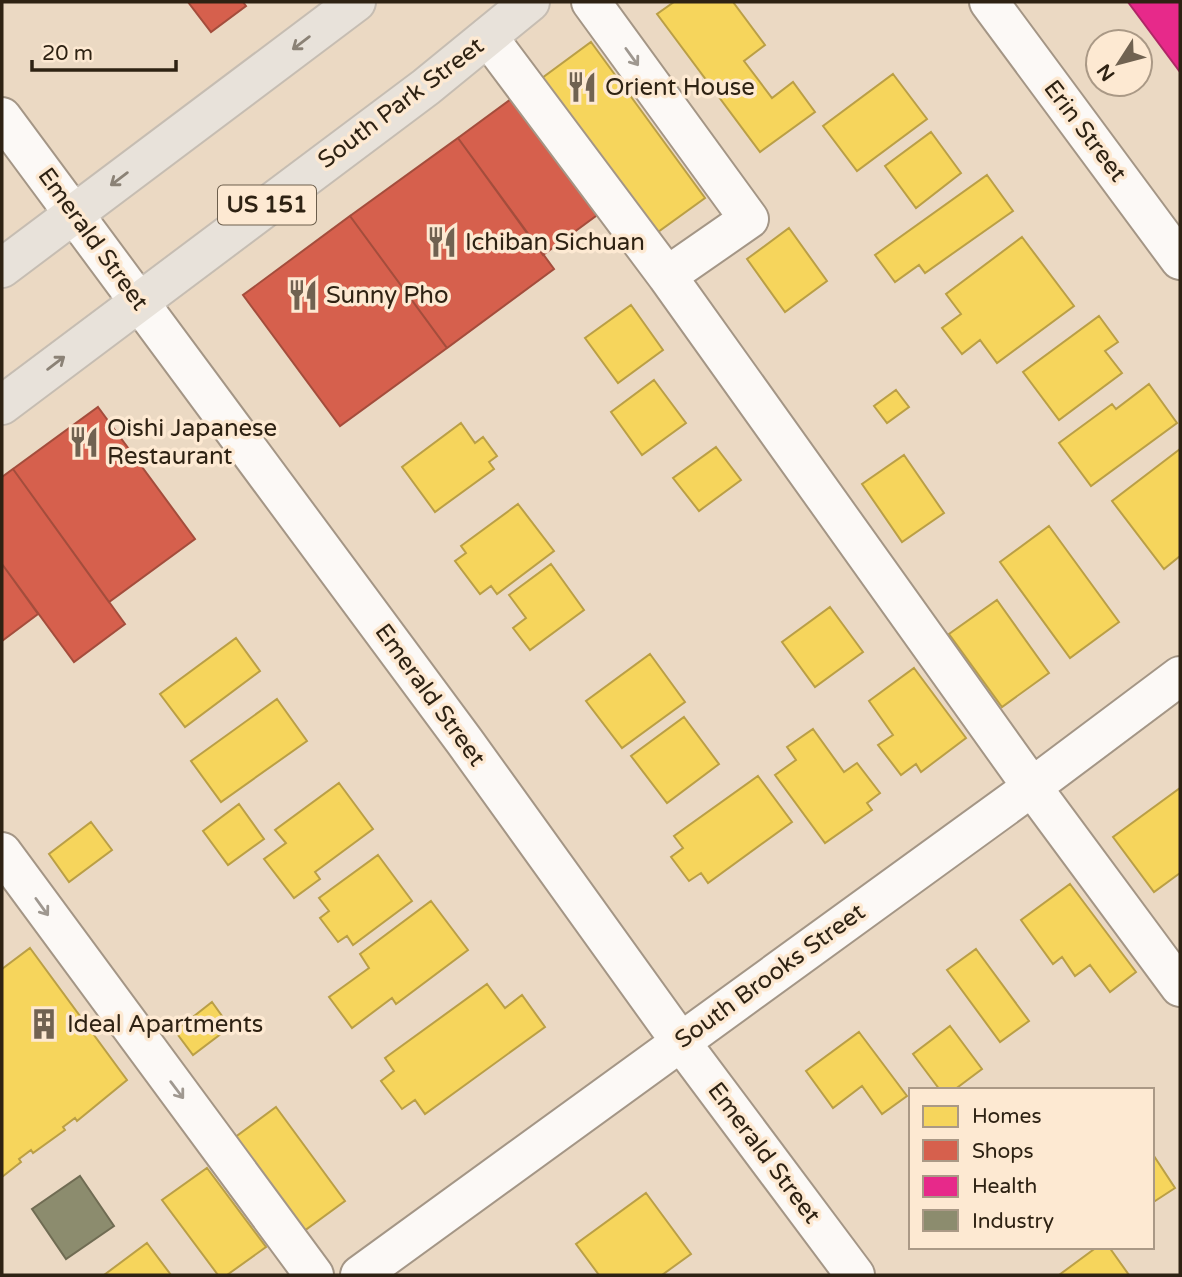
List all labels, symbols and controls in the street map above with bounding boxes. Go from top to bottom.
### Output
scale bar [32,28,175,72]
north arrow [1084,28,1154,98]
street label: South Park Street [312,31,490,175]
one-way arrow [293,35,311,50]
text: 20 m [42,41,93,66]
one-way arrow [624,47,639,66]
text: N [1093,60,1119,85]
restaurant icon: Orient House [565,70,599,104]
place label: Orient House [605,73,755,102]
street label: Erin Street [1037,74,1133,188]
street label: Emerald Street [31,162,155,316]
one-way arrow [110,171,129,186]
road number: US 151 [218,186,316,224]
restaurant icon: Ichiban Sichuan [425,225,459,259]
place label: Ichiban Sichuan [465,228,645,257]
restaurant icon: Sunny Pho [286,278,320,312]
place label: Sunny Pho [326,281,449,310]
one-way arrow [46,356,65,371]
place label: Oishi Japanese Restaurant [107,414,277,471]
restaurant icon: Oishi Japanese Restaurant [67,425,101,459]
street label: Emerald Street [368,618,492,772]
one-way arrow [35,897,50,916]
street label: South Brooks Street [669,897,871,1055]
building icon: Ideal Apartments [27,1007,61,1041]
place label: Ideal Apartments [67,1010,263,1039]
street label: Emerald Street [701,1077,827,1229]
one-way arrow [170,1080,185,1099]
legend [909,1088,1154,1249]
text: Homes [972,1104,1042,1129]
text: Shops [972,1139,1034,1164]
text: Health [972,1174,1037,1199]
text: Industry [972,1209,1054,1234]

